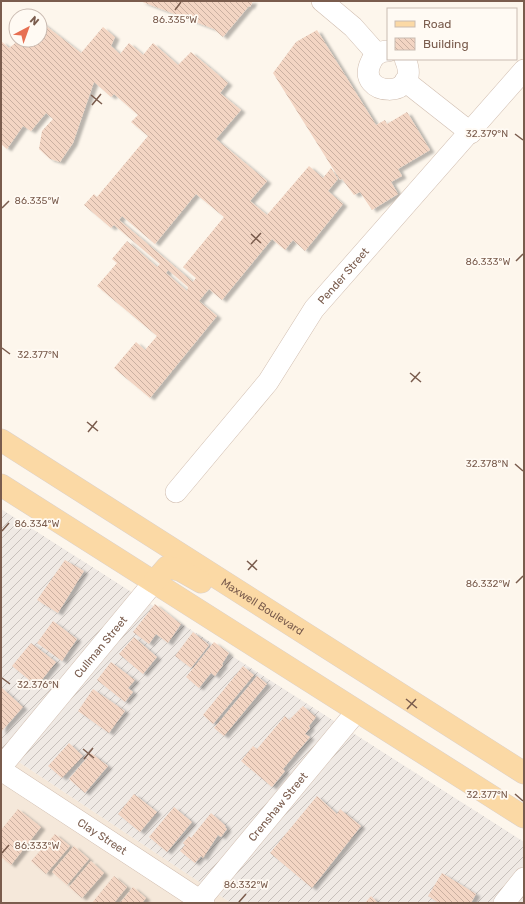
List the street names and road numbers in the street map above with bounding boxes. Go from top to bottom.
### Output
street label: Pender Street [315,245,372,307]
street label: Maxwell Boulevard [219,576,306,638]
street label: Cullman Street [71,613,131,681]
street label: Crenshaw Street [246,769,311,844]
street label: Clay Street [75,816,130,858]

